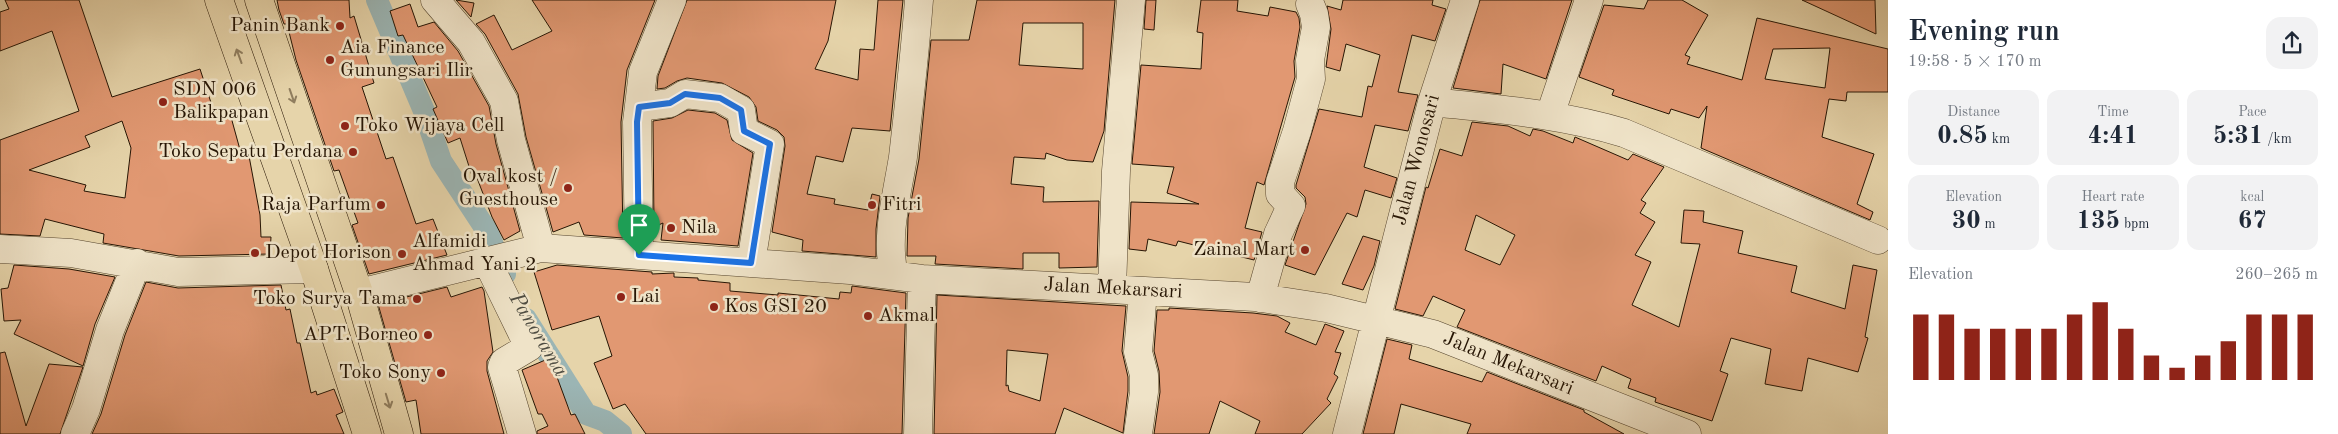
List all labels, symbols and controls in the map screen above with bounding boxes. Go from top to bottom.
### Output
place label: Panin Bank [230,16,330,36]
button: share [2266,17,2318,69]
text: Evening run [1908,19,2060,47]
marker: Panin Bank [334,20,346,32]
place label: Aia Finance Gunungsari Ilir [340,38,473,81]
one-way arrow [234,49,243,65]
marker: Aia Finance Gunungsari Ilir [324,54,336,66]
text: 19:58 · 5 × 170 m [1908,54,2041,70]
place label: SDN 006 Balikpapan [173,80,269,123]
one-way arrow [288,88,297,103]
street label: Jalan Wonosari [1390,92,1444,228]
marker: SDN 006 Balikpapan [157,96,169,108]
text: Distance [1947,105,2000,119]
text: Time [2097,105,2129,119]
text: Pace [2238,105,2267,119]
place label: Toko Wijaya Cell [355,116,504,136]
marker: Toko Wijaya Cell [339,120,351,132]
text: 0.85 [1937,124,1988,149]
text: 4:41 [2088,124,2138,149]
text: 5:31 [2213,124,2263,149]
text: km [1988,132,2010,146]
text: /km [2263,132,2292,146]
place label: Toko Sepatu Perdana [158,142,343,162]
marker: Toko Sepatu Perdana [347,146,359,158]
place label: Oval kost / Guesthouse [459,167,558,210]
marker: Oval kost / Guesthouse [562,182,574,194]
text: Elevation [1945,190,2002,204]
text: Heart rate [2082,190,2144,204]
text: kcal [2240,190,2264,204]
place label: Raja Parfum [261,195,371,215]
place label: Fitri [882,195,922,215]
marker: Raja Parfum [375,199,387,211]
marker: Fitri [866,199,878,211]
pin [618,204,660,255]
text: 30 [1952,209,1981,234]
text: 135 [2077,209,2120,234]
text: 67 [2238,209,2267,234]
icon: arrive [625,211,653,239]
text: m [1981,217,1996,231]
text: bpm [2120,217,2149,231]
place label: Nila [681,218,717,238]
marker: Nila [665,222,677,234]
place label: Alfamidi Ahmad Yani 2 [412,232,537,275]
place label: Zainal Mart [1193,240,1295,260]
place label: Depot Horison [265,243,392,263]
marker: Zainal Mart [1299,244,1311,256]
marker: Depot Horison [249,247,261,259]
marker: Alfamidi Ahmad Yani 2 [396,248,408,260]
text: Elevation [1908,267,1973,283]
text: 260–265 m [2235,267,2318,283]
street label: Jalan Mekarsari [1043,275,1183,303]
place label: Lai [631,287,660,307]
water label: Panorama [504,288,571,381]
place label: Toko Surya Tama [253,289,407,309]
marker: Lai [615,291,627,303]
marker: Toko Surya Tama [411,293,423,305]
place label: Kos GSI 20 [724,297,827,317]
marker: Kos GSI 20 [708,301,720,313]
place label: Akmal [878,306,935,326]
marker: Akmal [862,310,874,322]
place label: APT. Borneo [303,325,418,345]
marker: APT. Borneo [422,329,434,341]
street label: Jalan Mekarsari [1440,329,1576,399]
place label: Toko Sony [339,363,431,383]
marker: Toko Sony [435,367,447,379]
one-way arrow [384,392,394,408]

